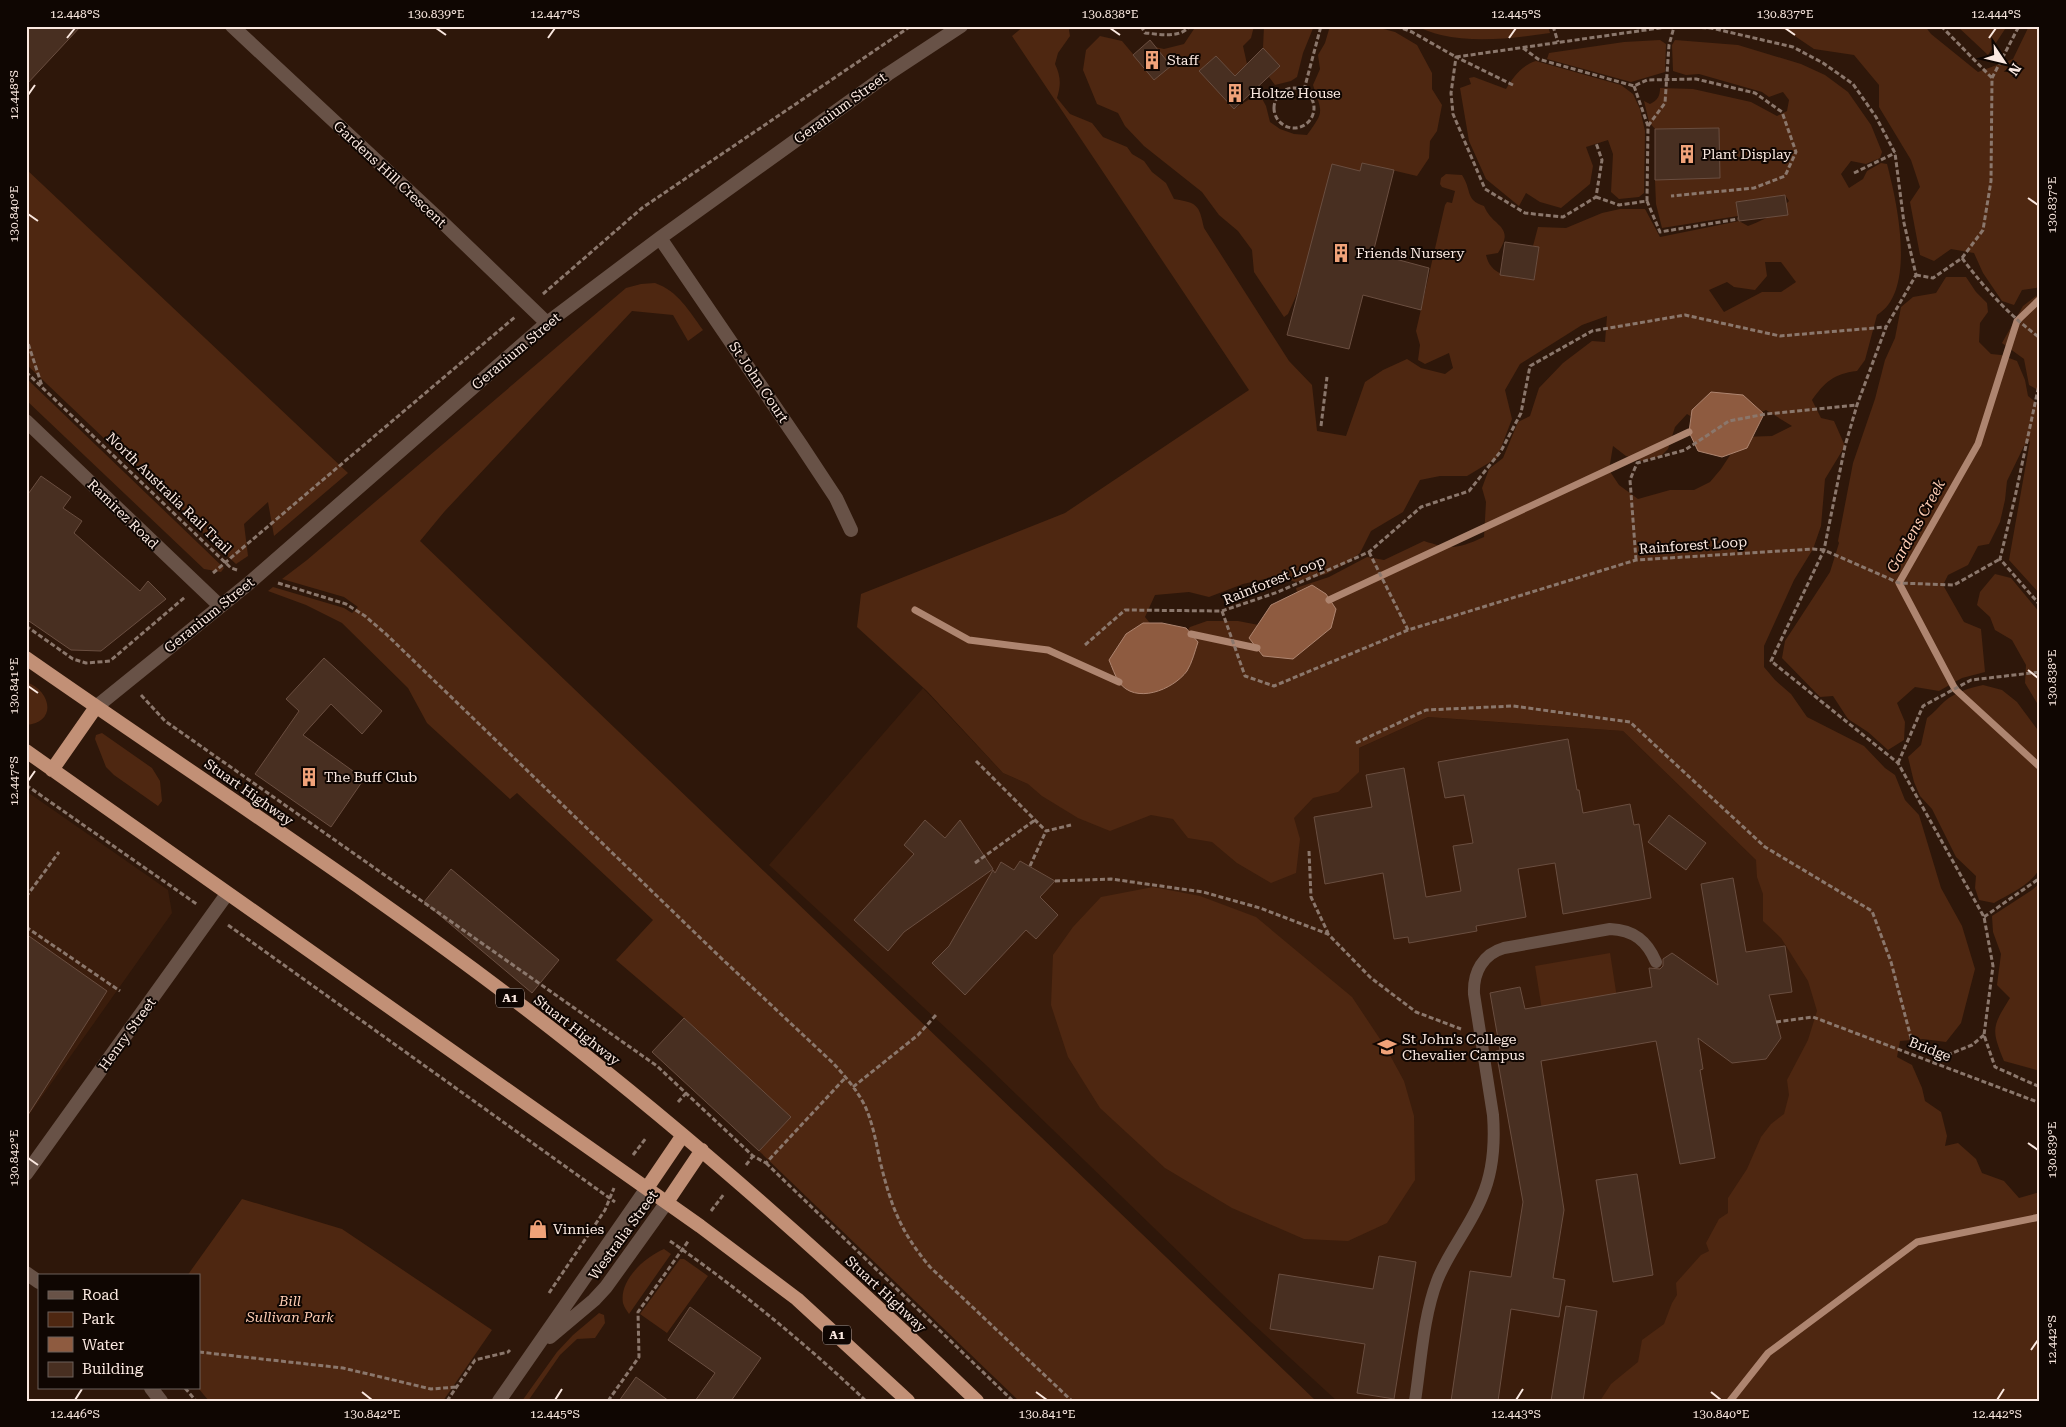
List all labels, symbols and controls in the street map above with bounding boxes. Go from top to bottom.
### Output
text: 12.448°S [50,7,100,21]
text: 130.839°E [408,7,464,21]
text: 12.447°S [530,7,580,21]
text: 130.838°E [1082,7,1138,21]
text: 12.445°S [1491,7,1541,21]
text: 130.837°E [1757,7,1813,21]
text: 12.444°S [1971,7,2021,21]
north arrow [1978,38,2028,88]
building icon: Staff [1141,49,1163,71]
place label: Staff [1167,52,1199,68]
text: N [2005,60,2024,79]
street label: Geranium Street [790,69,890,147]
text: 12.448°S [7,70,21,120]
building icon: Holtze House [1224,82,1246,104]
place label: Holtze House [1250,85,1341,101]
street label: Gardens Hill Crescent [330,118,450,230]
building icon: Plant Display [1676,143,1698,165]
place label: Plant Display [1702,146,1792,162]
text: 130.837°E [2045,177,2059,233]
text: 130.840°E [7,186,21,242]
building icon: Friends Nursery [1330,242,1352,264]
place label: Friends Nursery [1356,245,1465,261]
street label: Geranium Street [468,309,564,393]
street label: St John Court [726,339,792,425]
street label: North Australia Rail Trail [103,429,235,557]
street label: Ramirez Road [84,476,162,552]
water label: Gardens Creek [1883,476,1949,576]
street label: Rainforest Loop [1638,533,1748,557]
street label: Rainforest Loop [1221,552,1327,608]
street label: Geranium Street [161,574,257,656]
text: 130.838°E [2045,650,2059,706]
text: 130.841°E [7,658,21,714]
street label: Stuart Highway [201,755,297,829]
text: 12.447°S [7,756,21,806]
building icon: The Buff Club [298,766,320,788]
place label: The Buff Club [324,769,417,785]
road number: A1 [496,988,524,1008]
street label: Stuart Highway [531,991,624,1069]
street label: Henry Street [95,994,159,1074]
place label: St John's College Chevalier Campus [1402,1031,1525,1063]
street label: Bridge [1907,1034,1954,1064]
school or university icon: St John's College Chevalier Campus [1376,1036,1398,1058]
text: 130.839°E [2045,1122,2059,1178]
text: 130.842°E [7,1130,21,1186]
street label: Westralia Street [585,1187,661,1283]
shop icon: Vinnies [527,1218,549,1240]
place label: Vinnies [553,1221,604,1237]
street label: Stuart Highway [842,1252,930,1336]
legend [38,1274,200,1390]
text: Road [82,1286,119,1304]
park label: Bill Sullivan Park [245,1293,334,1325]
text: Park [82,1310,116,1328]
text: 12.442°S [2045,1315,2059,1365]
road number: A1 [823,1326,851,1344]
text: Water [82,1336,124,1354]
text: Building [82,1360,144,1378]
text: 12.446°S [50,1407,100,1421]
text: 130.842°E [344,1407,400,1421]
text: 12.445°S [530,1407,580,1421]
text: 130.841°E [1019,1407,1075,1421]
text: 12.443°S [1491,1407,1541,1421]
text: 130.840°E [1693,1407,1749,1421]
text: 12.442°S [1972,1407,2022,1421]

